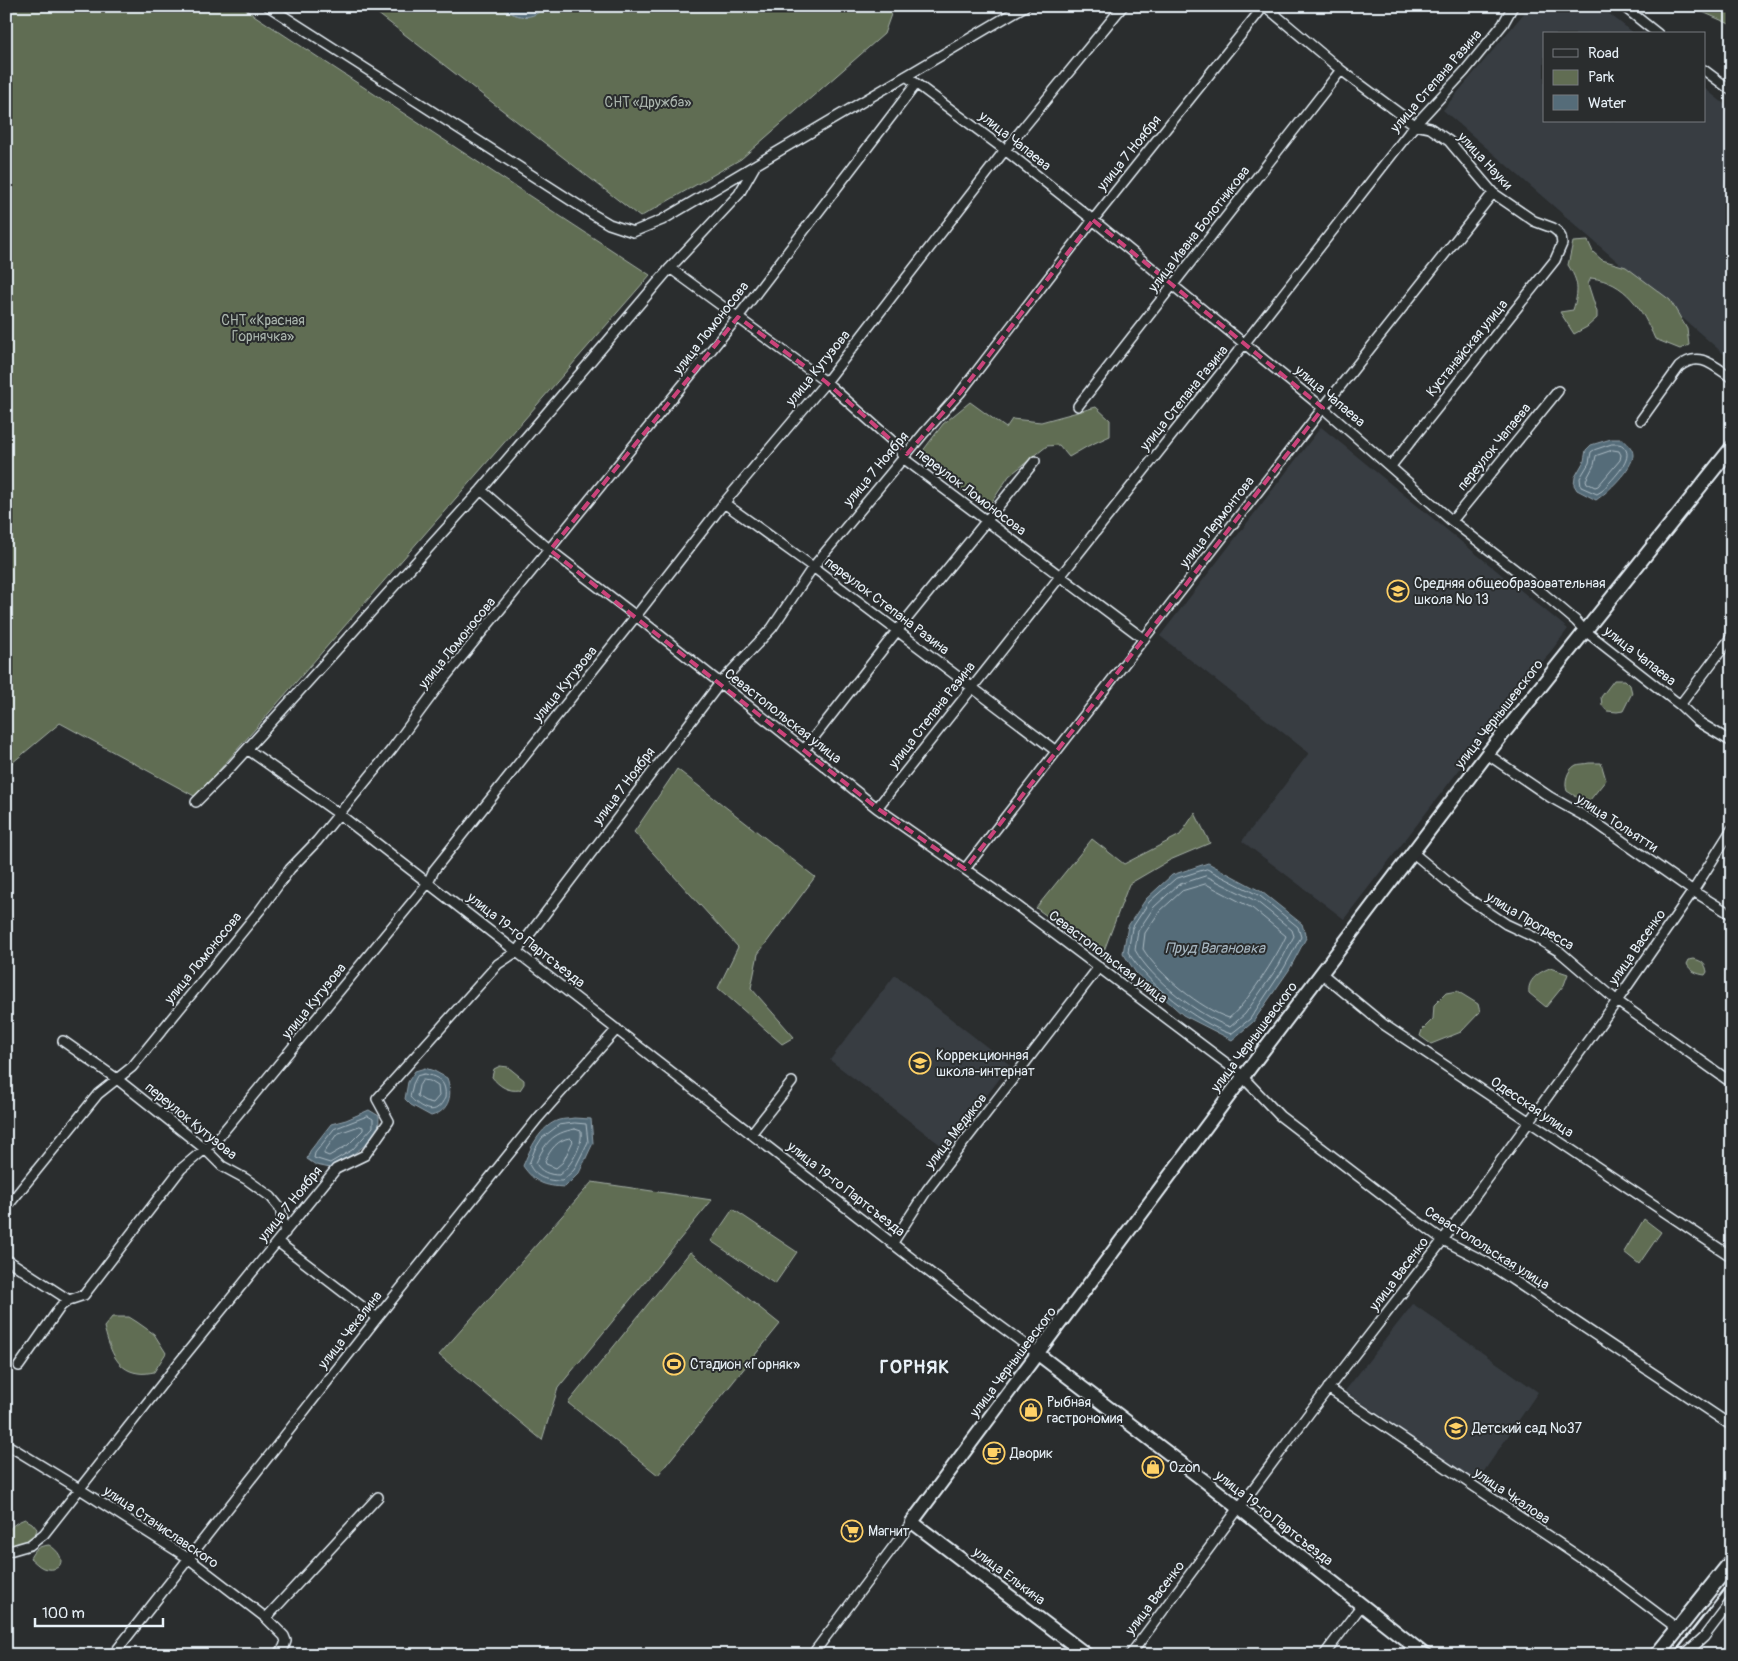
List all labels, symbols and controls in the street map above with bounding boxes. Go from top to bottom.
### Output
street label: улица Степана Разина [1386,26,1485,137]
legend [1543,32,1706,122]
text: Road [1588,44,1619,63]
text: Park [1588,68,1615,87]
park label: СНТ «Дружба» [605,94,691,111]
text: Water [1588,94,1627,113]
street label: улица Чапаева [975,107,1054,174]
street label: улица 7 Ноября [1093,112,1165,195]
street label: улица Науки [1453,128,1516,193]
street label: улица Ивана Болотникова [1144,163,1254,296]
street label: улица Ломоносова [669,278,753,379]
street label: Кустанайская улица [1423,296,1511,400]
park label: СНТ «Красная Горнячка» [221,312,305,345]
street label: улица Кутузова [782,327,854,410]
street label: улица Степана Разина [1136,342,1232,455]
street label: улица Чапаева [1291,361,1369,430]
street label: переулок Чапаева [1454,400,1534,494]
street label: улица 7 Ноября [839,428,912,511]
street label: переулок Ломоносова [912,445,1030,539]
street label: улица Лермонтова [1175,473,1258,572]
street label: переулок Степана Разина [821,554,953,658]
place label: Средняя общеобразовательная школа № 13 [1414,575,1606,608]
school or university icon: Средняя общеобразовательная школа № 13 [1386,579,1410,603]
street label: улица Ломоносова [414,594,499,693]
street label: улица Чапаева [1600,622,1679,689]
street label: улица Кутузова [529,643,601,726]
street label: улица Чернышевского [1451,656,1547,773]
street label: улица Степана Разина [884,658,979,772]
street label: Севастопольская улица [721,665,845,767]
street label: улица 7 Ноября [589,744,659,829]
street label: улица Тольятти [1572,790,1661,856]
street label: улица 19-го Партсъезда [463,888,588,991]
street label: улица Прогресса [1482,888,1577,954]
street label: улица Васенко [1604,906,1669,989]
street label: Севастопольская улица [1045,907,1171,1007]
street label: улица Ломоносова [160,909,245,1008]
water label: Пруд Вагановка [1165,939,1266,958]
street label: улица Кутузова [278,960,350,1043]
street label: улица Чернышевского [1206,978,1301,1096]
place label: Коррекционная школа-интернат [936,1047,1035,1080]
school or university icon: Коррекционная школа-интернат [908,1051,932,1075]
street label: Одесская улица [1487,1073,1577,1141]
street label: переулок Кутузова [142,1079,240,1163]
street label: улица Медиков [921,1090,991,1173]
street label: улица 19-го Партсъезда [783,1137,908,1240]
street label: улица 7 Ноября [254,1163,326,1246]
street label: Севастопольская улица [1421,1203,1553,1293]
street label: улица Васенко [1365,1233,1433,1315]
street label: улица Чекалина [314,1288,386,1373]
street label: улица Чернышевского [965,1303,1060,1421]
sports icon: Стадион «Горняк» [662,1352,686,1376]
district label: ГОРНЯК [880,1355,950,1379]
place label: Стадион «Горняк» [690,1356,800,1373]
place label: Рыбная гастрономия [1047,1394,1123,1427]
shop icon: Рыбная гастрономия [1019,1398,1043,1422]
school or university icon: Детский сад №37 [1444,1416,1468,1440]
place label: Детский сад №37 [1471,1420,1582,1437]
cafe icon: Дворик [982,1441,1006,1465]
place label: Дворик [1009,1445,1053,1462]
shop icon: Ozon [1141,1455,1165,1479]
place label: Ozon [1169,1459,1201,1476]
street label: улица Чкалова [1470,1464,1553,1528]
street label: улица 19-го Партсъезда [1211,1466,1336,1569]
street label: улица Станиславского [99,1482,222,1572]
supermarket icon: Магнит [840,1519,864,1543]
place label: Магнит [868,1523,910,1540]
street label: улица Елькина [969,1543,1048,1609]
street label: улица Васенко [1121,1557,1189,1639]
scale bar [35,1596,162,1628]
text: 100 m [42,1604,85,1623]

